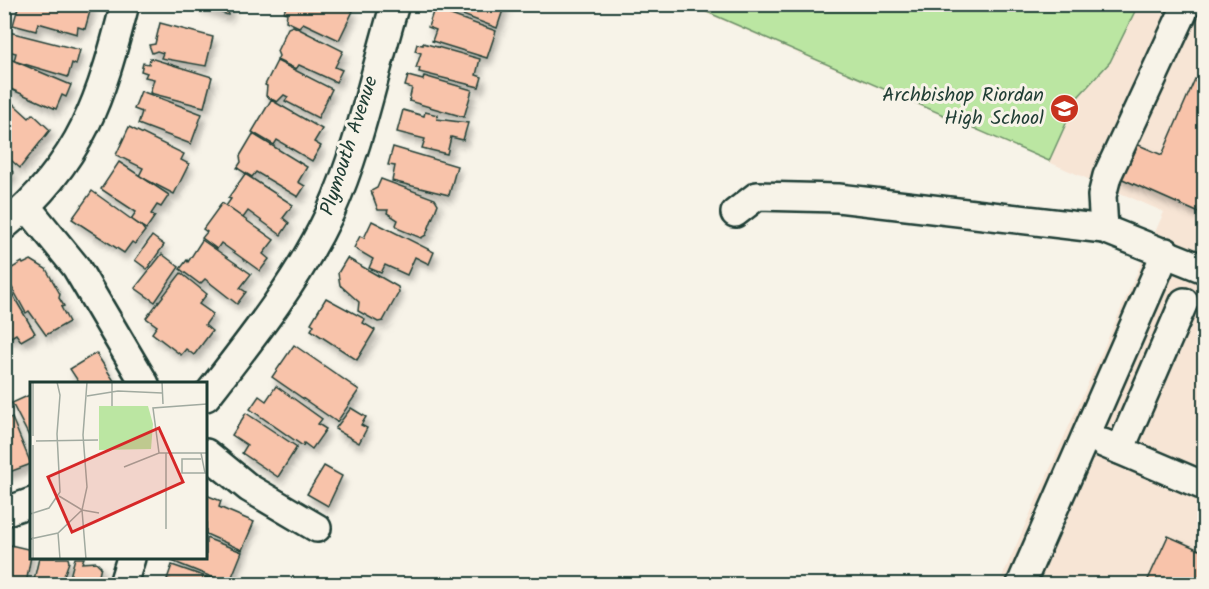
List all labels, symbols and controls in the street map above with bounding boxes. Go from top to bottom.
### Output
street label: Plymouth Avenue [312,72,388,220]
place label: Archbishop Riordan High School [882,80,1044,135]
school or university icon: Archbishop Riordan High School [1049,92,1081,124]
inset map [30,382,207,559]

